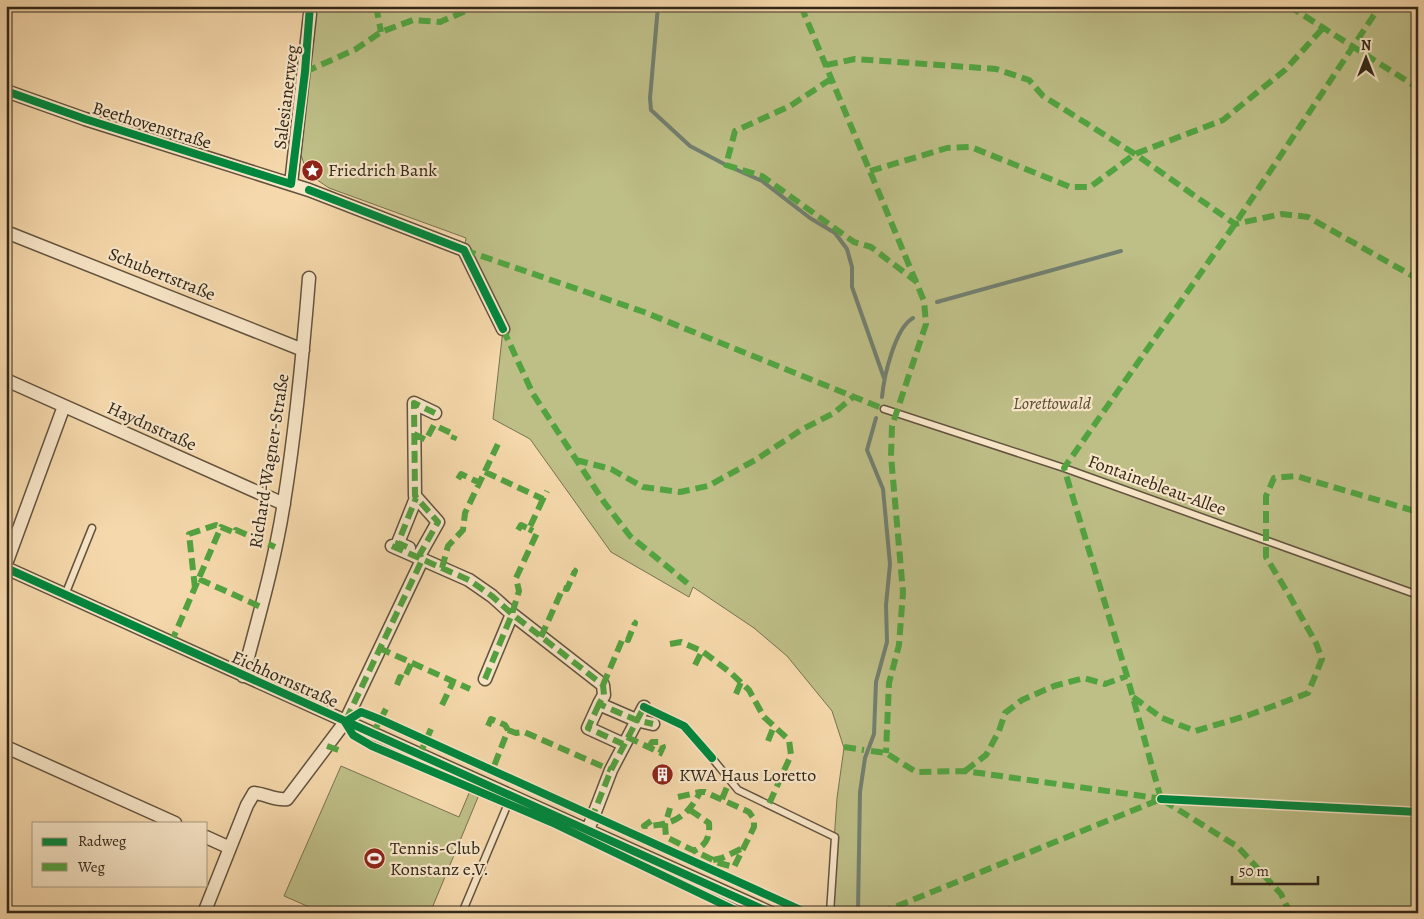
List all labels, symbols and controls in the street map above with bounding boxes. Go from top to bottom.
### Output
north arrow [1342,32,1392,82]
text: N [1361,36,1371,55]
street label: Salesianerweg [268,43,304,151]
street label: Beethovenstraße [89,95,215,155]
place icon: Friedrich Bank [300,158,324,182]
place label: Friedrich Bank [328,158,437,182]
street label: Schubertstraße [105,242,219,306]
street label: Richard-Wagner-Straße [243,372,295,550]
park label: Lorettowald [1013,391,1092,415]
street label: Haydnstraße [103,396,201,456]
street label: Fontainebleau-Allee [1085,449,1229,521]
street label: Eichhornstraße [228,645,342,713]
building icon: KWA Haus Loretto [651,763,675,787]
place label: KWA Haus Loretto [679,763,816,787]
legend [32,822,208,886]
text: Radweg [78,831,127,851]
place label: Tennis-Club Konstanz e.V. [390,836,489,881]
sports icon: Tennis-Club Konstanz e.V. [362,846,386,870]
scale bar [1232,854,1318,886]
text: Weg [77,857,105,877]
text: 50 m [1239,861,1269,881]

